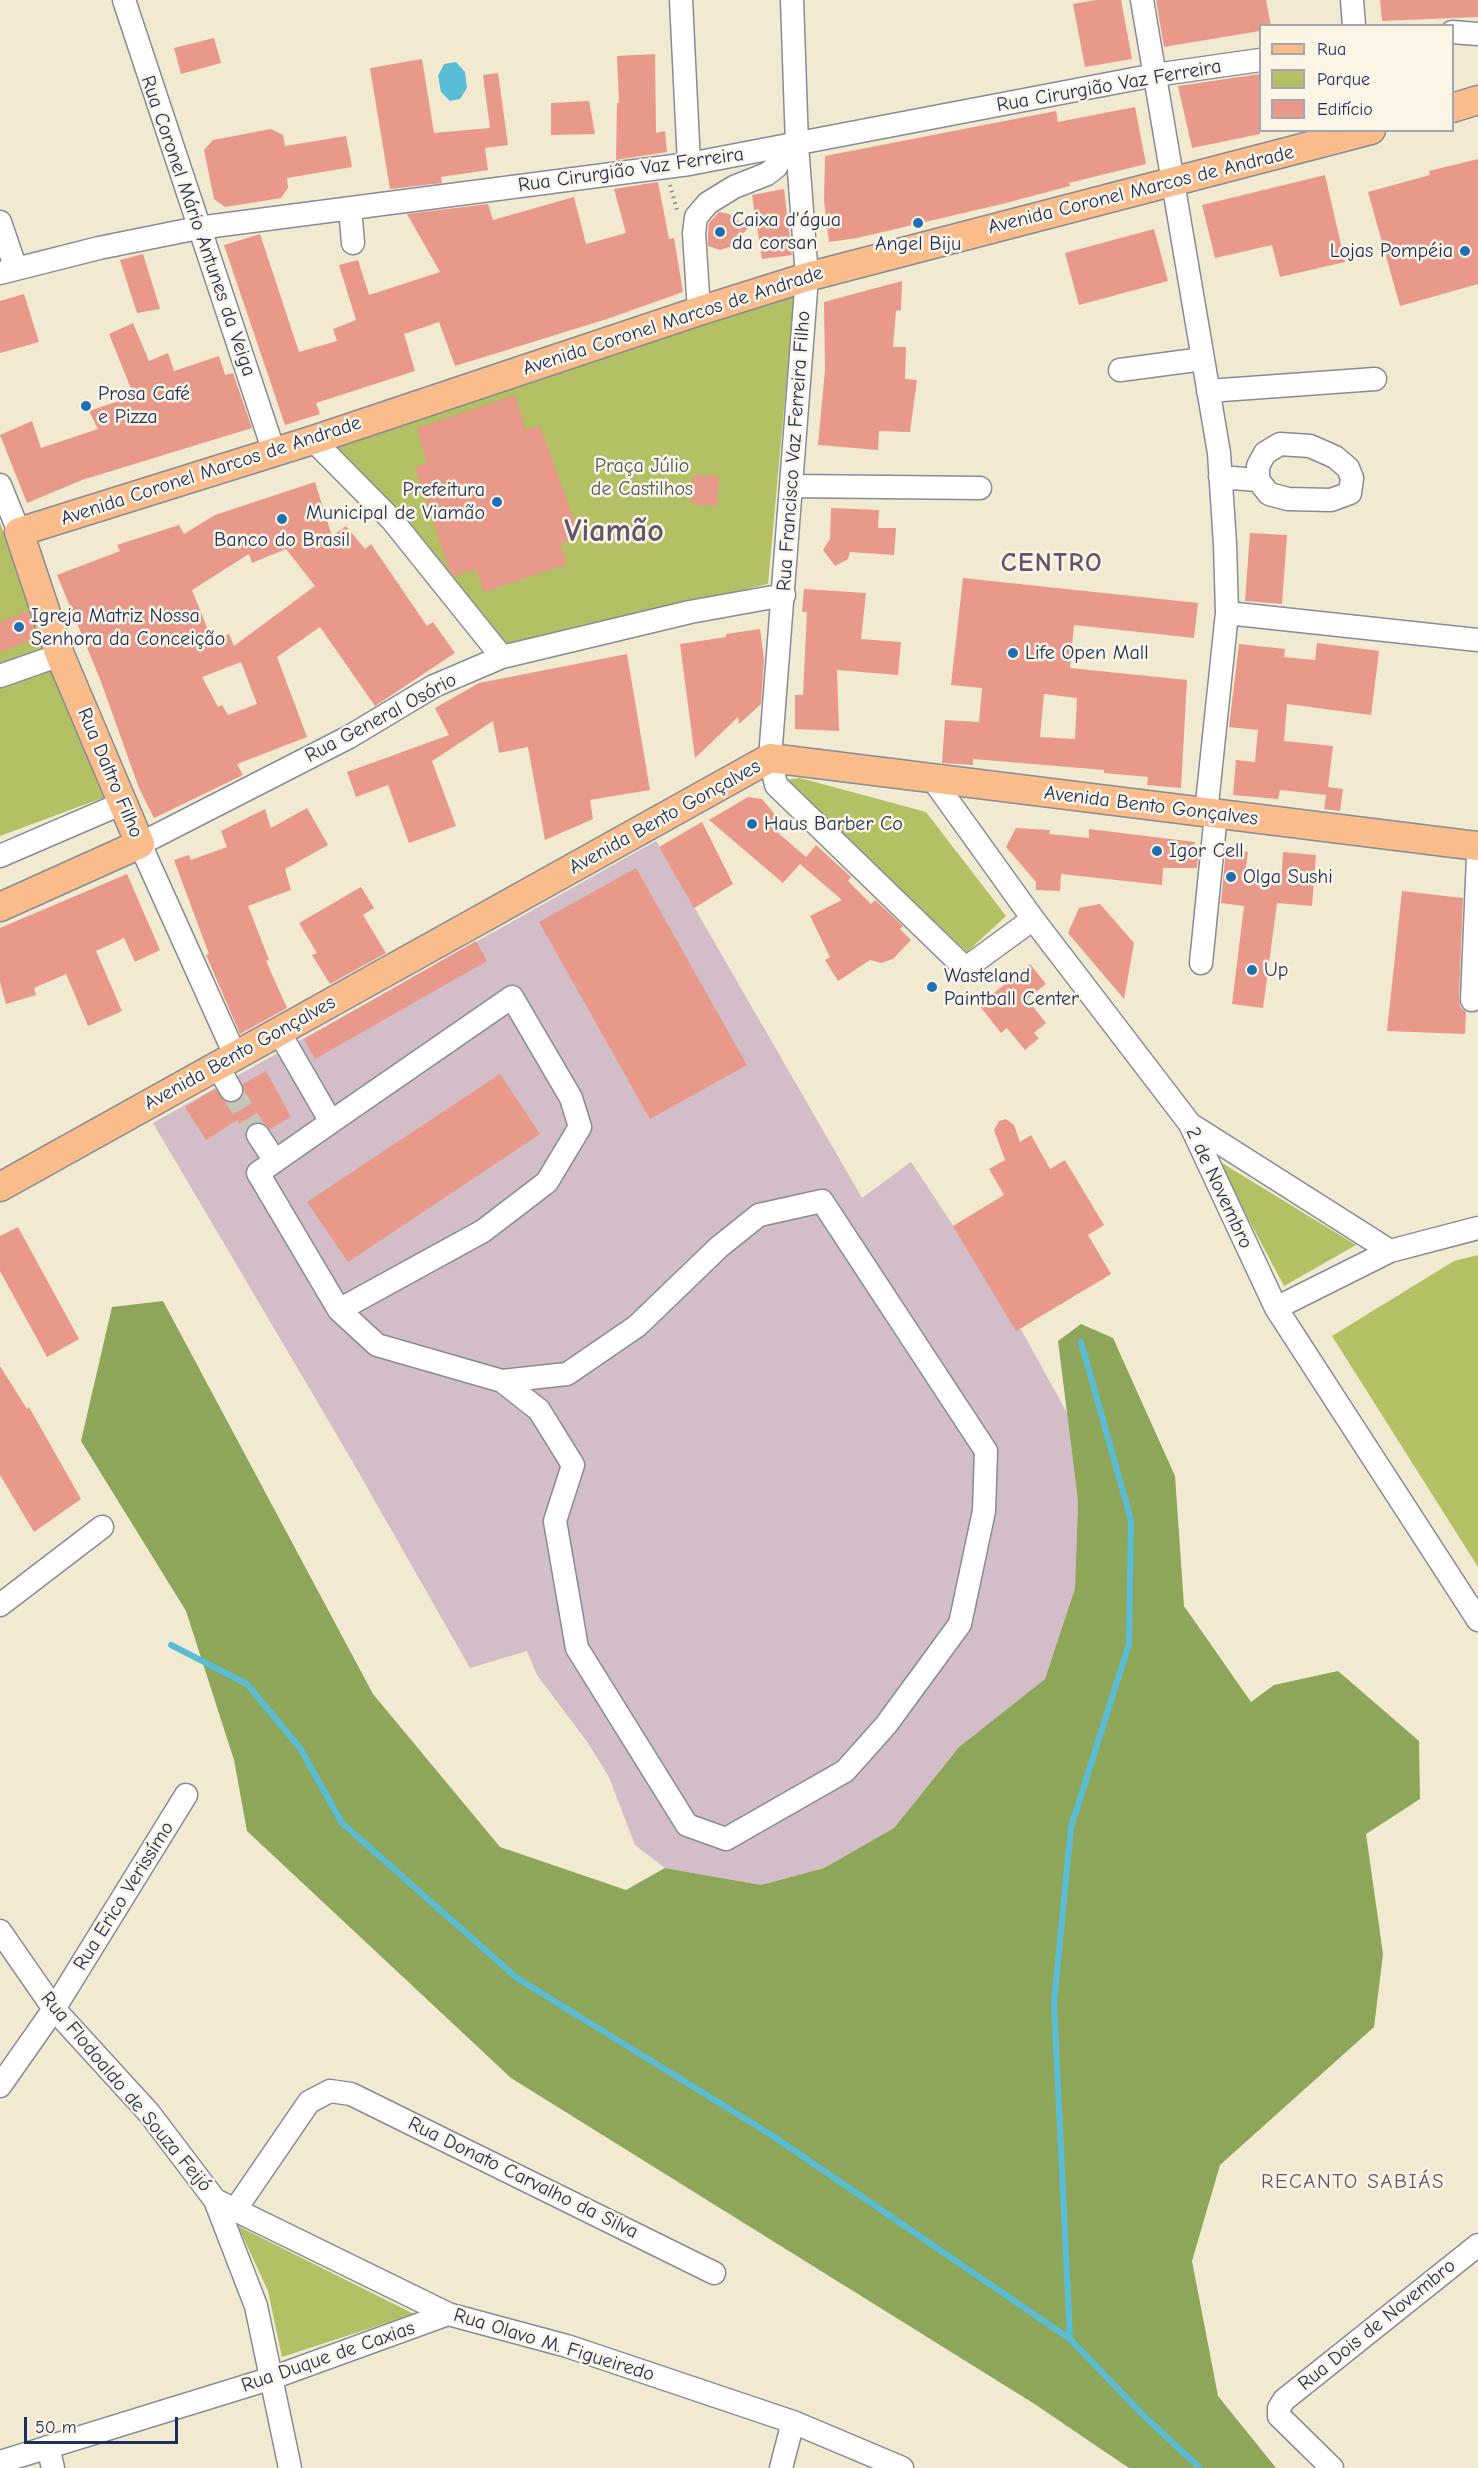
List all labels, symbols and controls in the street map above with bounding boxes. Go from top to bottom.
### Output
legend [1259,24,1454,132]
text: Rua [1317,39,1346,60]
street label: Rua Cirurgião Vaz Ferreira [995,54,1223,118]
text: Parque [1317,69,1370,90]
street label: Rua Coronel Mário Antunes da Veiga [135,72,261,380]
text: Edifício [1317,99,1373,120]
street label: Avenida Coronel Marcos de Andrade [985,140,1297,240]
street label: Rua Cirurgião Vaz Ferreira [517,142,745,198]
place label: Caixa d'água da corsan [732,208,841,255]
marker: Angel Biju [911,216,925,230]
marker: Caixa d'água da corsan [713,225,727,239]
place label: Angel Biju [875,232,961,256]
place label: Lojas Pompéia [1330,239,1453,263]
marker: Lojas Pompéia [1458,244,1472,258]
street label: Avenida Coronel Marcos de Andrade [520,261,826,381]
street label: Rua Francisco Vaz Ferreira Filho [772,310,816,592]
place label: Prosa Café e Pizza [98,382,190,429]
marker: Prosa Café e Pizza [79,399,93,413]
street label: Avenida Coronel Marcos de Andrade [58,411,364,531]
park label: Praça Júlio de Castilhos [591,454,693,501]
place label: Prefeitura Municipal de Viamão [306,478,485,525]
marker: Prefeitura Municipal de Viamão [490,495,504,509]
marker: Banco do Brasil [275,512,289,526]
district label: Viamão [564,513,664,551]
place label: Banco do Brasil [214,528,350,552]
district label: CENTRO [1001,548,1103,580]
place label: Igreja Matriz Nossa Senhora da Conceição [31,604,225,651]
marker: Igreja Matriz Nossa Senhora da Conceição [12,620,26,634]
place label: Life Open Mall [1025,641,1149,665]
marker: Life Open Mall [1006,646,1020,660]
street label: Rua General Osório [301,668,461,768]
street label: Rua Daltro Filho [72,704,148,842]
street label: Avenida Bento Gonçalves [565,754,765,880]
street label: Avenida Bento Gonçalves [1043,781,1259,831]
place label: Haus Barber Co [764,812,903,836]
marker: Haus Barber Co [745,817,759,831]
place label: Igor Cell [1169,839,1244,863]
marker: Igor Cell [1150,844,1164,858]
place label: Olga Sushi [1243,865,1333,889]
marker: Olga Sushi [1224,870,1238,884]
place label: Up [1264,958,1288,982]
marker: Up [1245,963,1259,977]
place label: Wasteland Paintball Center [944,964,1079,1011]
marker: Wasteland Paintball Center [925,980,939,994]
street label: Avenida Bento Gonçalves [140,990,340,1116]
street label: 2 de Novembro [1180,1123,1258,1253]
street label: Rua Erico Verissímo [69,1817,179,1975]
street label: Rua Flodoaldo de Souza Feijó [35,1987,217,2197]
street label: Rua Donato Carvalho da Silva [404,2112,642,2244]
district label: RECANTO SABIÁS [1261,2169,1445,2195]
street label: Rua Dois de Novembro [1293,2254,1461,2396]
street label: Rua Olavo M. Figueiredo [451,2303,657,2387]
street label: Rua Duque de Caxias [238,2316,418,2398]
scale bar [27,2405,182,2443]
text: 50 m [35,2417,77,2438]

